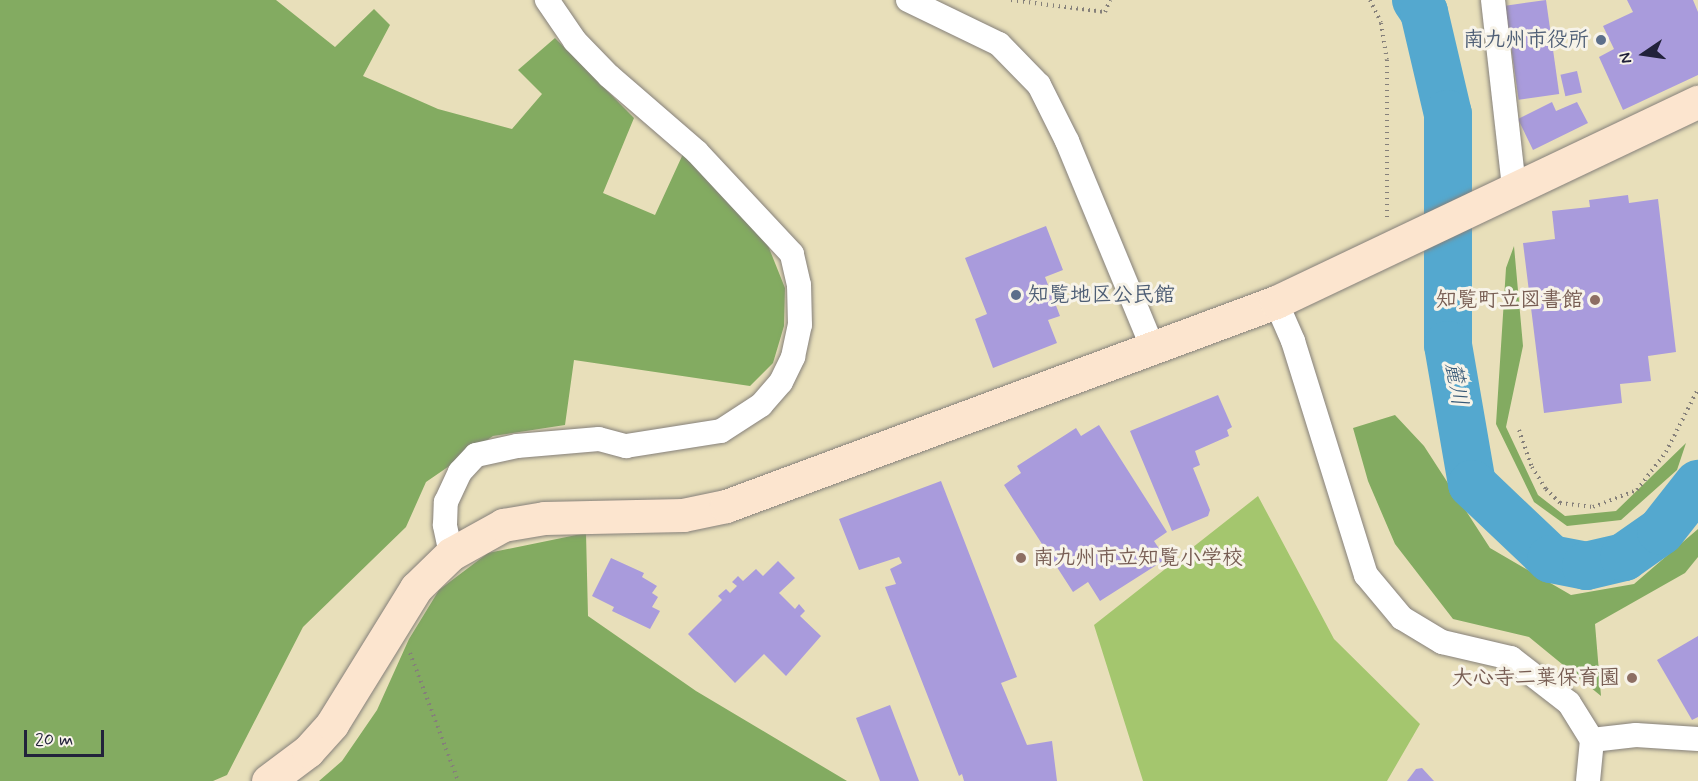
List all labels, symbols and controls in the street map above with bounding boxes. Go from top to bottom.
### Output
north arrow [1614,24,1674,84]
place label: 南九州市役所 [1463,27,1589,53]
marker: 南九州市役所 [1594,33,1608,47]
text: N [1615,51,1637,66]
place label: 知覧地区公民館 [1028,282,1175,308]
place label: 知覧町立図書館 [1436,287,1583,313]
marker: 知覧地区公民館 [1009,288,1023,302]
marker: 知覧町立図書館 [1588,293,1602,307]
water label: 麓川 [1438,360,1472,408]
place label: 南九州市立知覧小学校 [1033,545,1243,571]
marker: 南九州市立知覧小学校 [1014,551,1028,565]
place label: 大心寺二葉保育園 [1452,665,1620,691]
marker: 大心寺二葉保育園 [1625,671,1639,685]
scale bar [27,718,106,756]
text: 20 m [35,728,73,752]

